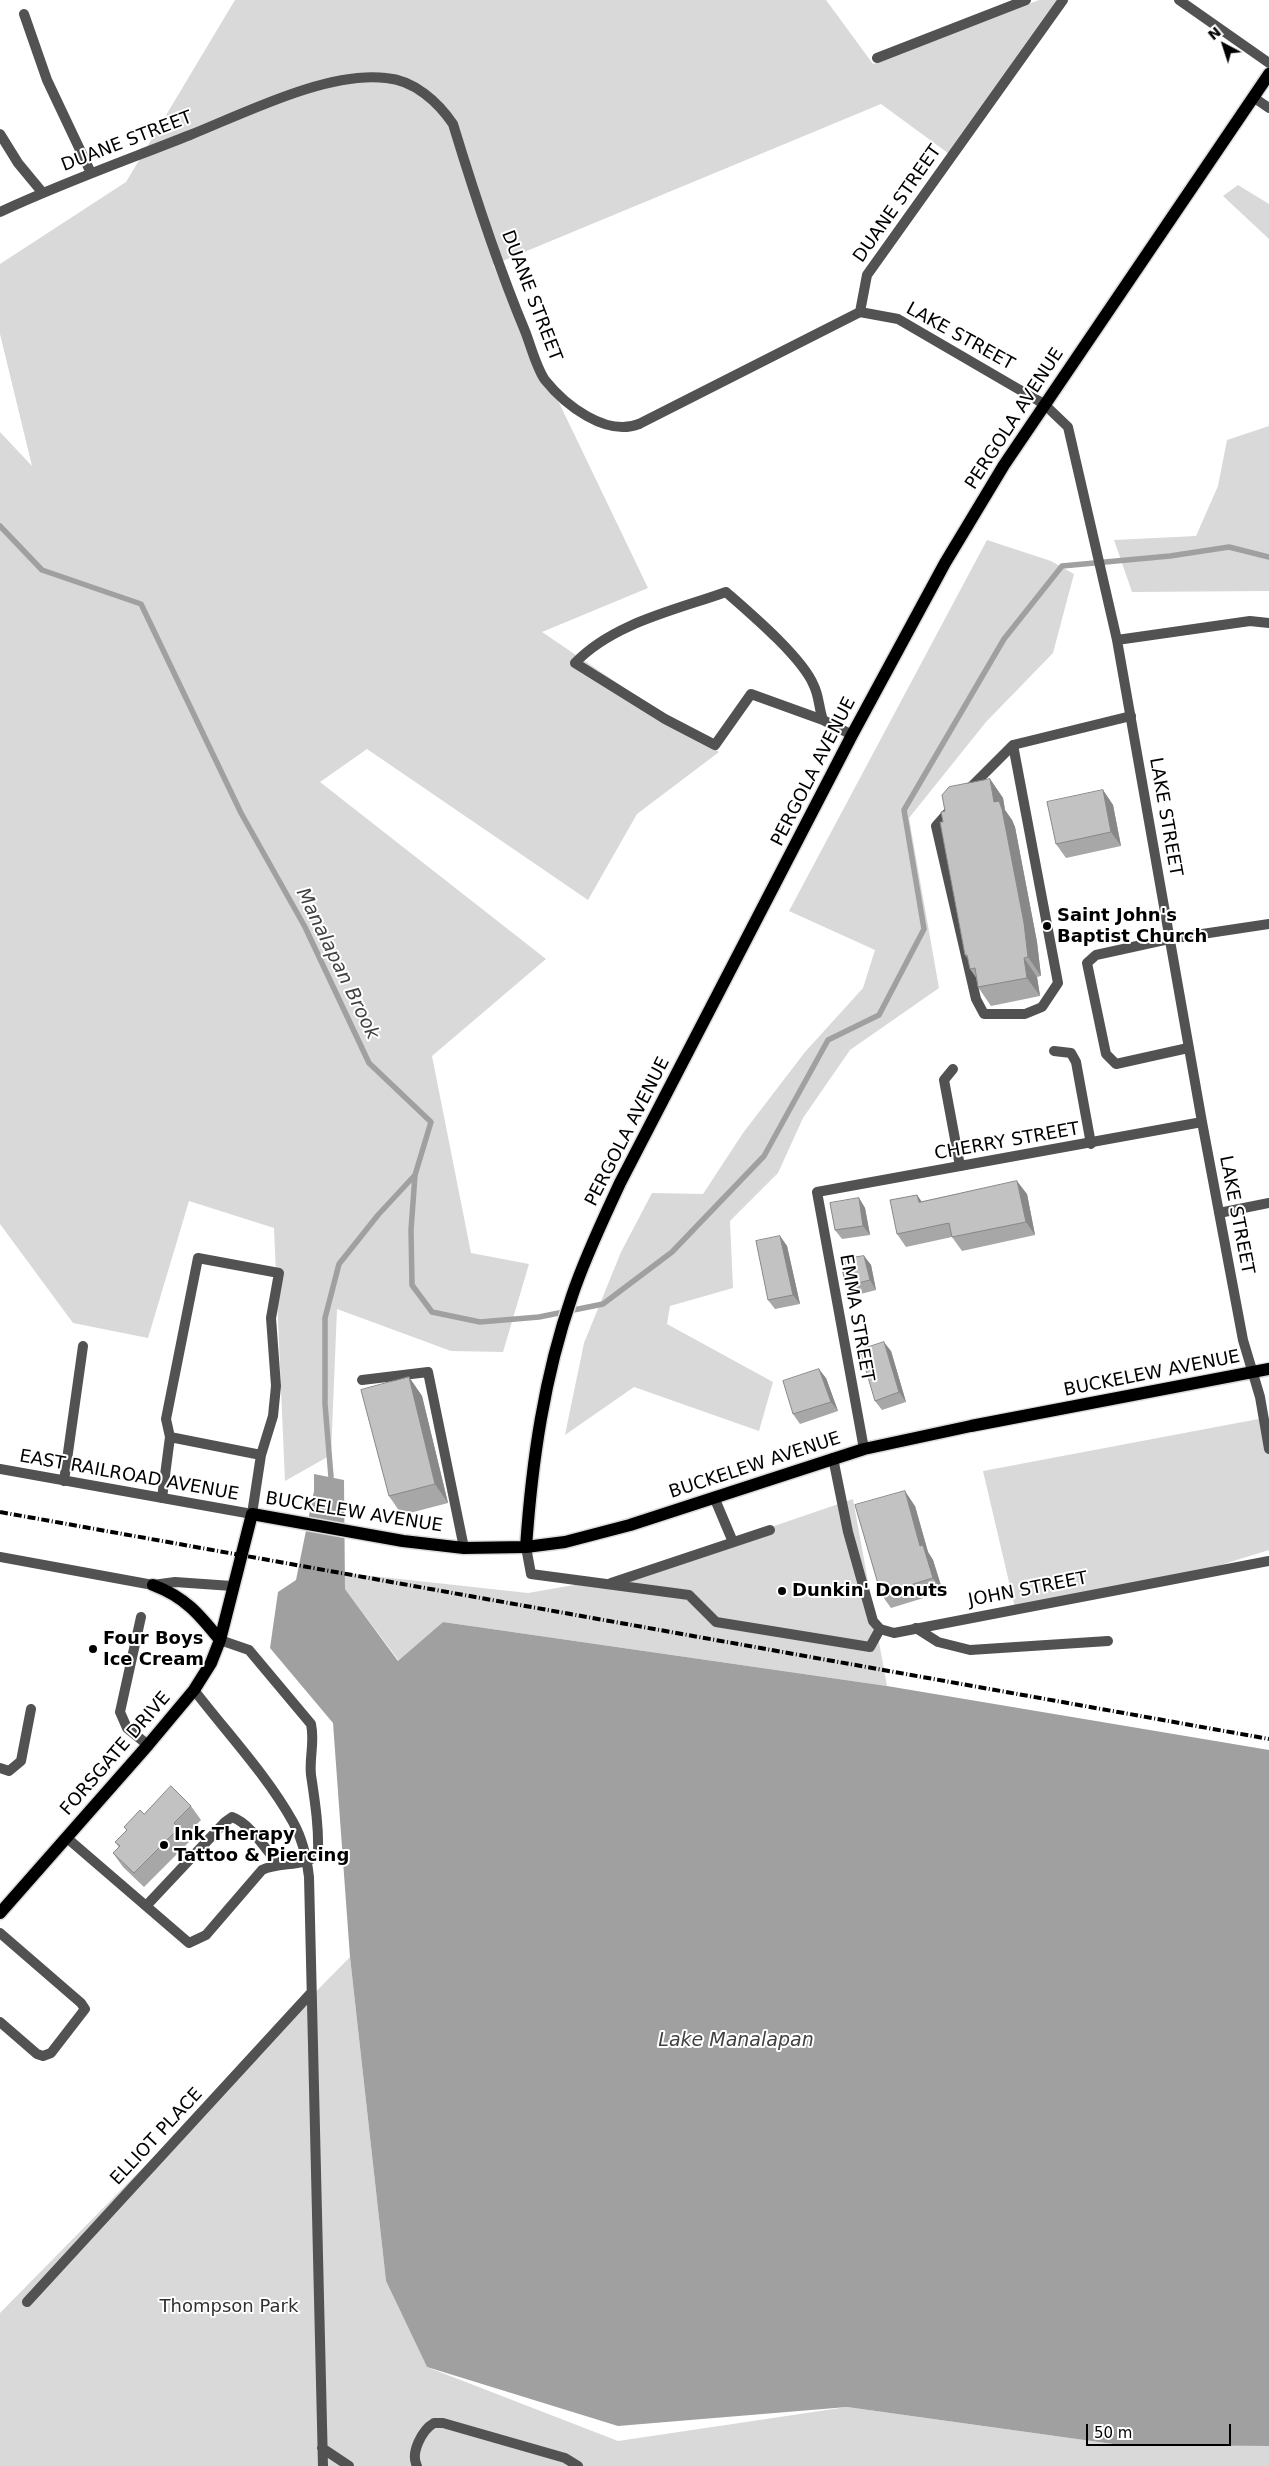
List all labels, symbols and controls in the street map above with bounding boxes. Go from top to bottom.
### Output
north arrow [1199,20,1249,70]
text: N [1205,24,1224,43]
street label: DUANE STREET [58,107,196,177]
street label: DUANE STREET [849,141,947,267]
street label: DUANE STREET [496,227,566,365]
street label: LAKE STREET [902,298,1018,376]
street label: PERGOLA AVENUE [961,344,1069,494]
street label: PERGOLA AVENUE [767,694,861,850]
street label: LAKE STREET [1144,756,1186,878]
water label: Manalapan Brook [290,885,384,1043]
place label: Saint John's Baptist Church [1057,905,1207,948]
marker: Saint John's Baptist Church [1041,920,1053,932]
street label: PERGOLA AVENUE [581,1054,675,1210]
street label: CHERRY STREET [933,1119,1081,1165]
street label: LAKE STREET [1214,1154,1258,1276]
street label: EMMA STREET [834,1253,878,1383]
street label: BUCKELEW AVENUE [1062,1346,1242,1402]
street label: BUCKELEW AVENUE [667,1428,843,1504]
street label: EAST RAILROAD AVENUE [18,1446,240,1506]
street label: BUCKELEW AVENUE [264,1488,444,1538]
street label: JOHN STREET [967,1568,1089,1612]
place label: Dunkin' Donuts [792,1580,948,1602]
marker: Dunkin' Donuts [776,1585,788,1597]
place label: Four Boys Ice Cream [103,1628,204,1670]
marker: Four Boys Ice Cream [87,1643,99,1655]
street label: FORSGATE DRIVE [56,1688,176,1820]
place label: Ink Therapy Tattoo & Piercing [174,1824,349,1866]
marker: Ink Therapy Tattoo & Piercing [158,1839,170,1851]
water label: Lake Manalapan [658,2030,814,2052]
street label: ELLIOT PLACE [107,2084,207,2190]
park label: Thompson Park [160,2296,298,2318]
scale bar [1089,2414,1234,2446]
text: 50 m [1094,2424,1132,2442]

